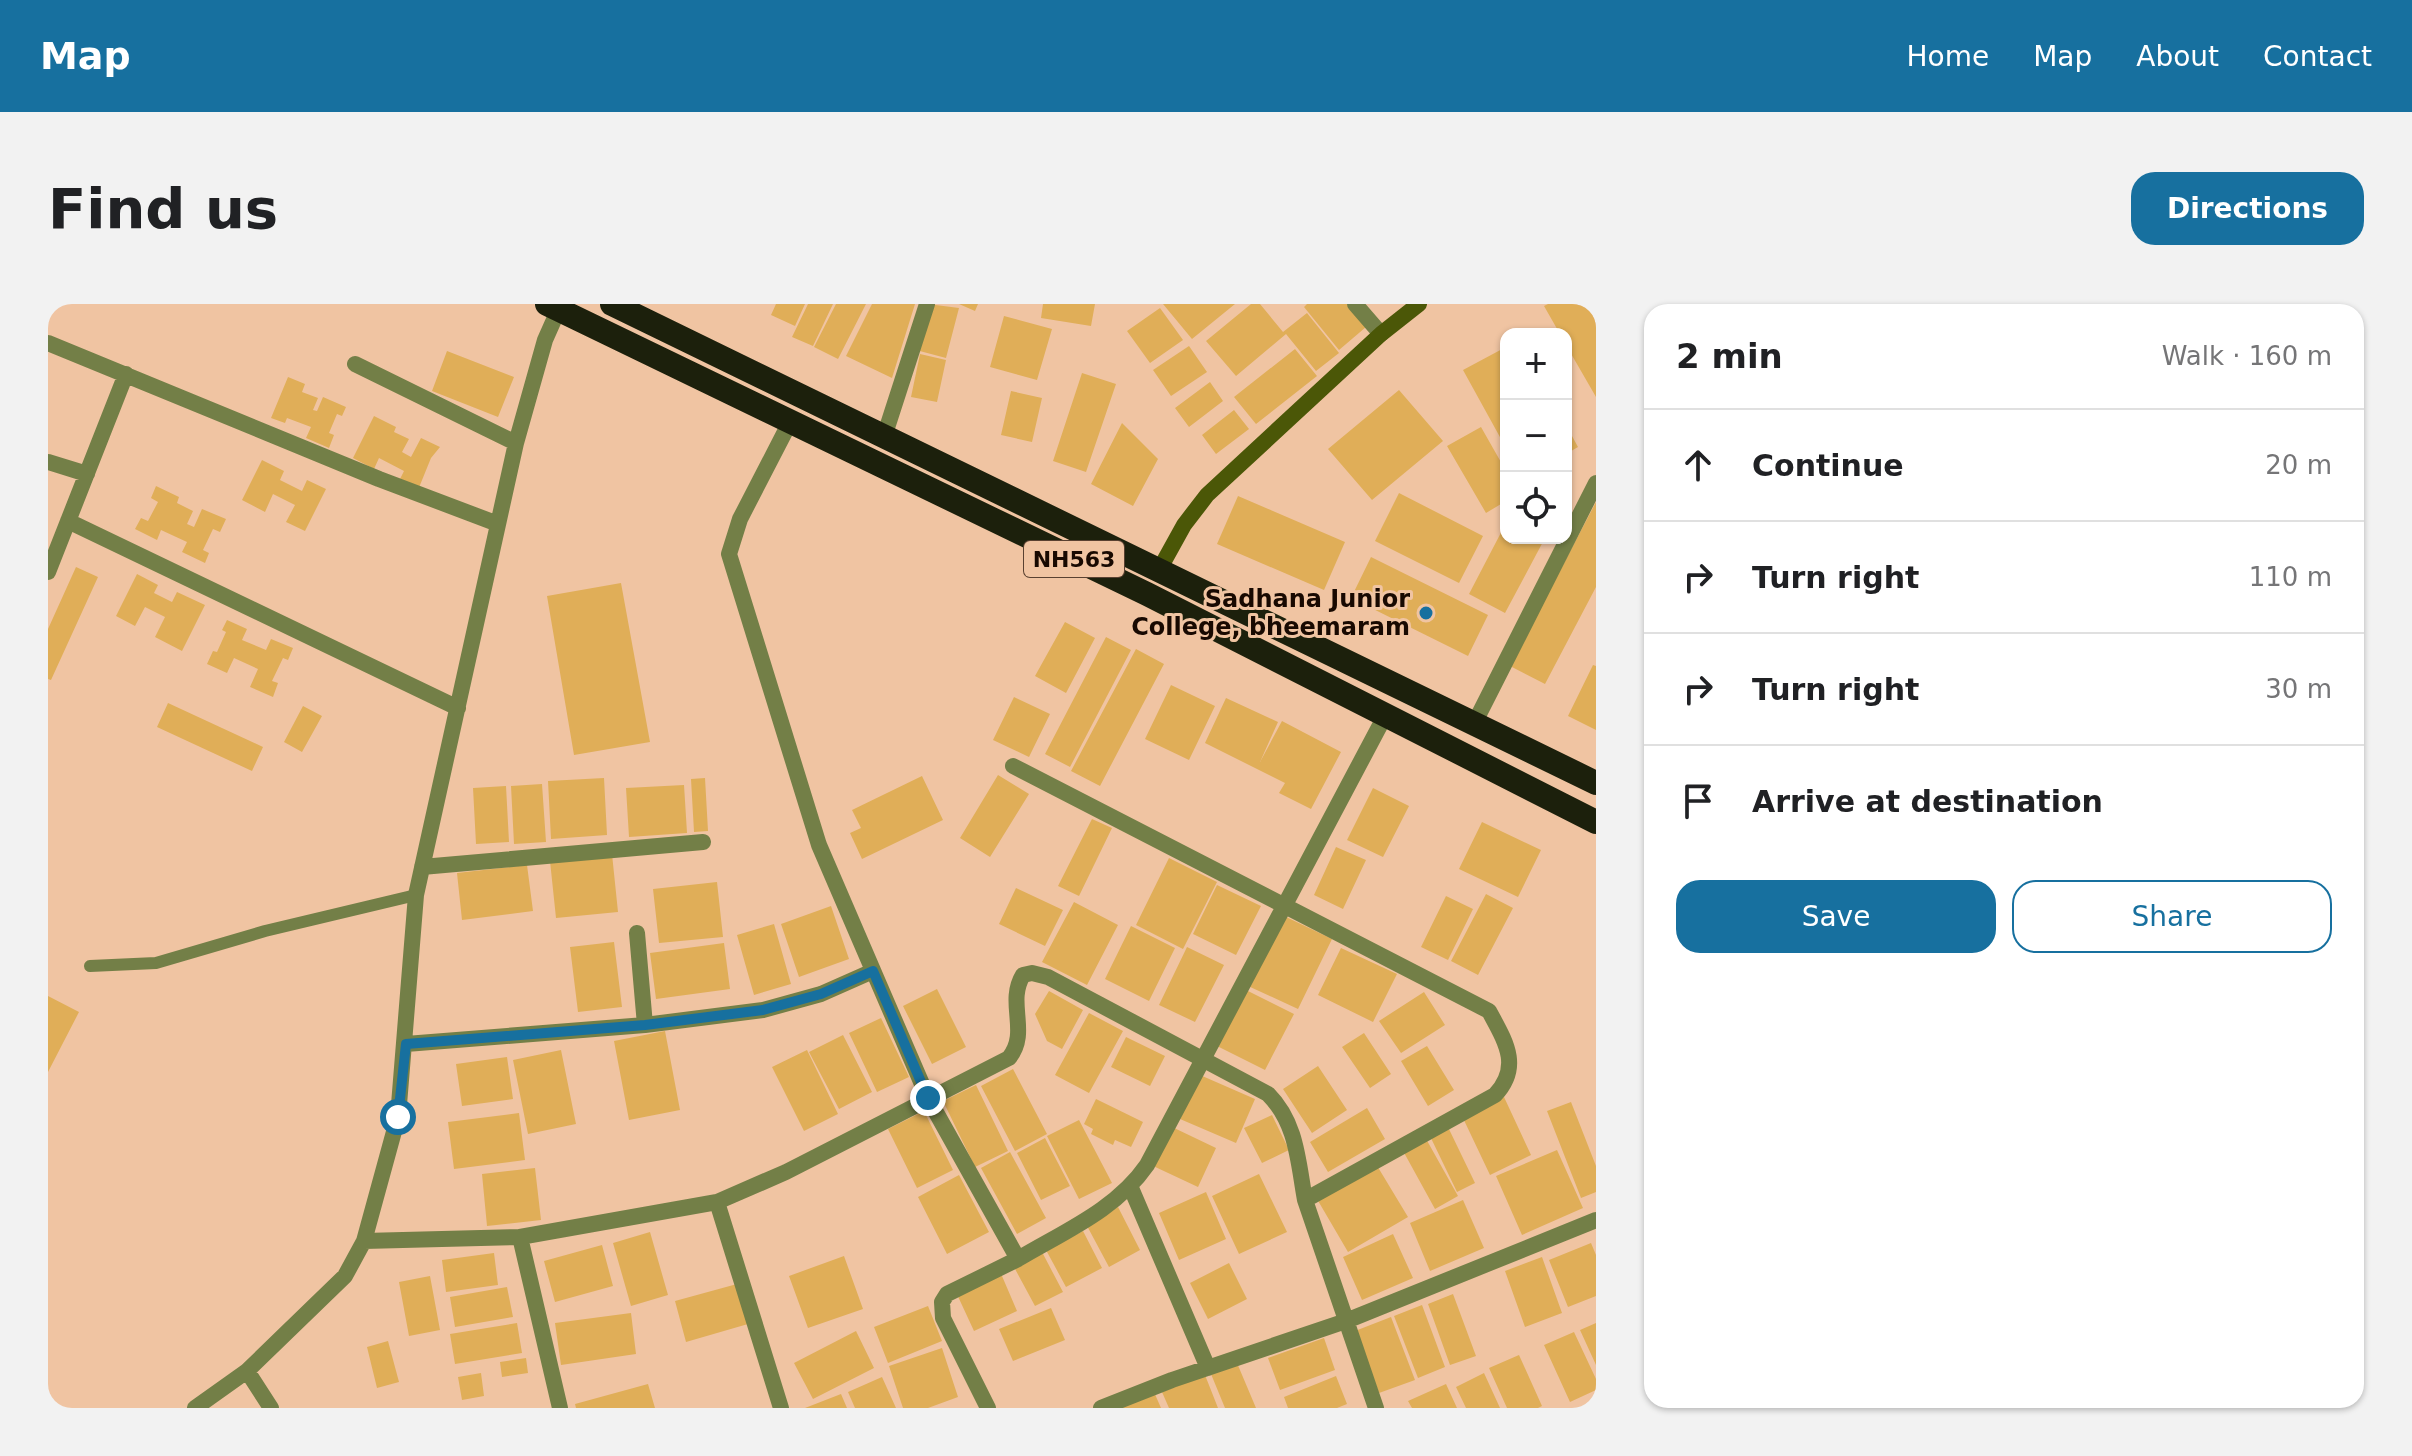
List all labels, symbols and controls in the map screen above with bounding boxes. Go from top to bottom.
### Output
text: Map [40,34,131,78]
text: Home [1906,40,1989,73]
text: Map [2033,40,2092,73]
text: About [2136,40,2219,73]
text: Contact [2263,40,2372,73]
button: Directions [2131,172,2364,245]
text: Find us [48,176,278,241]
map controls [1500,328,1572,544]
button: + [1500,328,1572,400]
text: 2 min [1676,336,1783,376]
text: Walk · 160 m [2162,341,2332,371]
button: − [1500,400,1572,472]
icon: ahead [1676,443,1720,487]
text: Continue [1752,448,1904,483]
text: 20 m [2265,450,2332,480]
button: locate [1500,472,1572,544]
road number: NH563 [1024,541,1124,577]
icon: right [1676,555,1720,599]
text: Turn right [1752,560,1919,595]
text: 110 m [2249,562,2332,592]
place label: Sadhana Junior College, bheemaram [1131,585,1410,641]
marker: Sadhana Junior College, bheemaram [1417,604,1435,622]
icon: right [1676,667,1720,711]
text: Turn right [1752,672,1919,707]
text: 30 m [2265,674,2332,704]
icon: arrive [1676,779,1720,823]
text: Arrive at destination [1752,784,2103,819]
button: Save [1676,880,1996,953]
button: Share [2012,880,2332,953]
route end [910,1080,946,1116]
route start [380,1099,416,1135]

